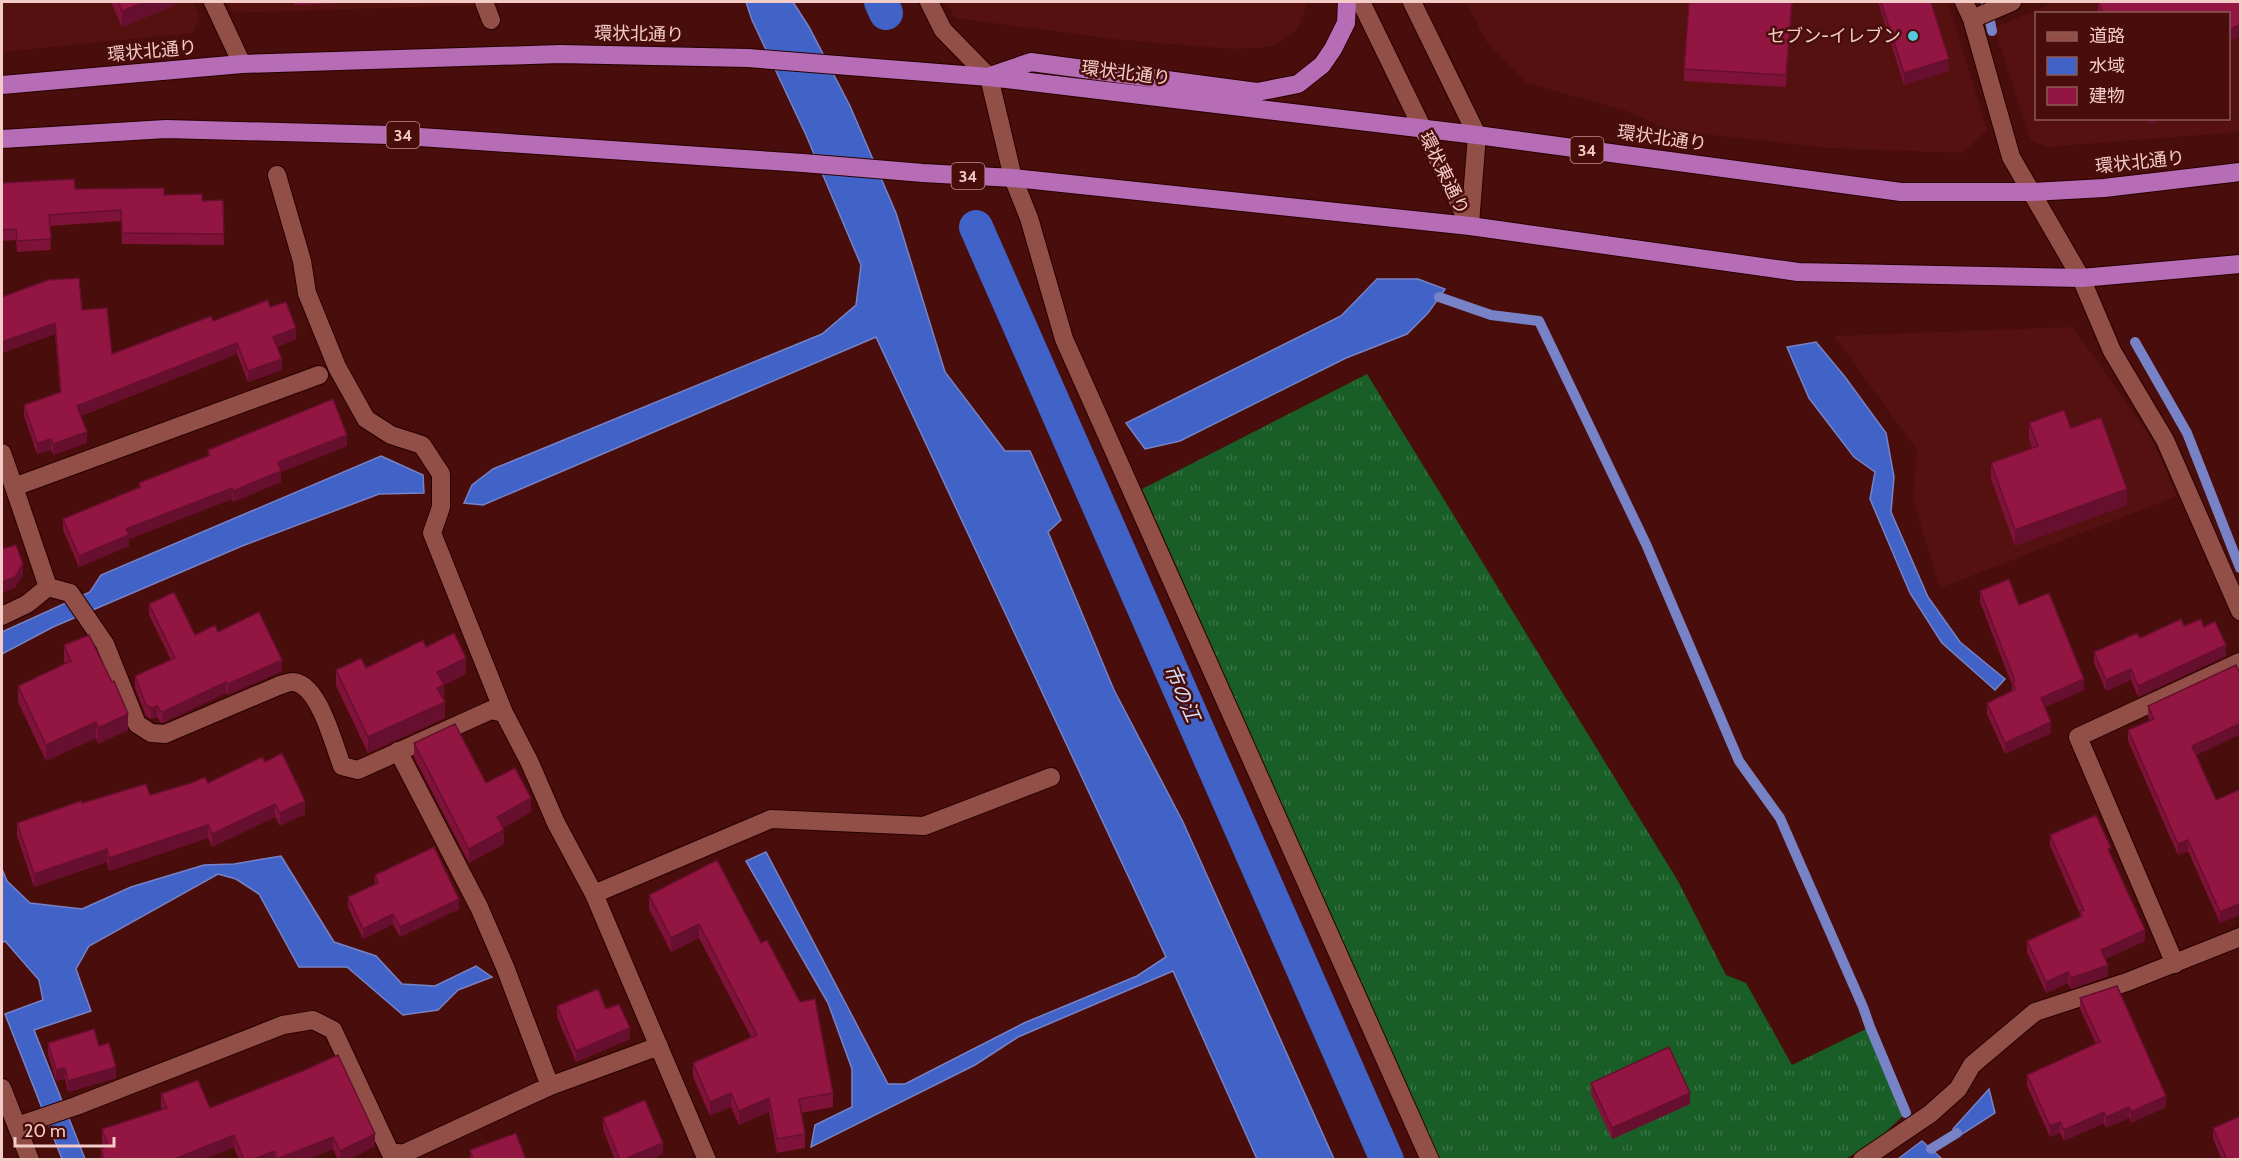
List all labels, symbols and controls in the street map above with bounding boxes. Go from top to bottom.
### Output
legend [2035,12,2230,120]
street label: 環状北通り [594,22,684,46]
place label: セブン-イレブン [1767,25,1901,47]
text: 道路 [2089,25,2125,47]
marker: セブン-イレブン [1906,29,1920,43]
street label: 環状北通り [106,36,198,66]
text: 水域 [2089,55,2125,77]
street label: 環状北通り [1080,57,1172,89]
text: 建物 [2089,85,2125,107]
street label: 環状北通り [1616,121,1708,155]
road number: 34 [386,122,420,148]
street label: 環状東通り [1414,128,1474,218]
road number: 34 [1570,137,1604,163]
street label: 環状北通り [2094,146,2186,178]
road number: 34 [952,163,984,189]
water label: 市の江 [1159,661,1206,727]
scale bar [15,1110,114,1148]
text: 20 m [24,1120,66,1142]

